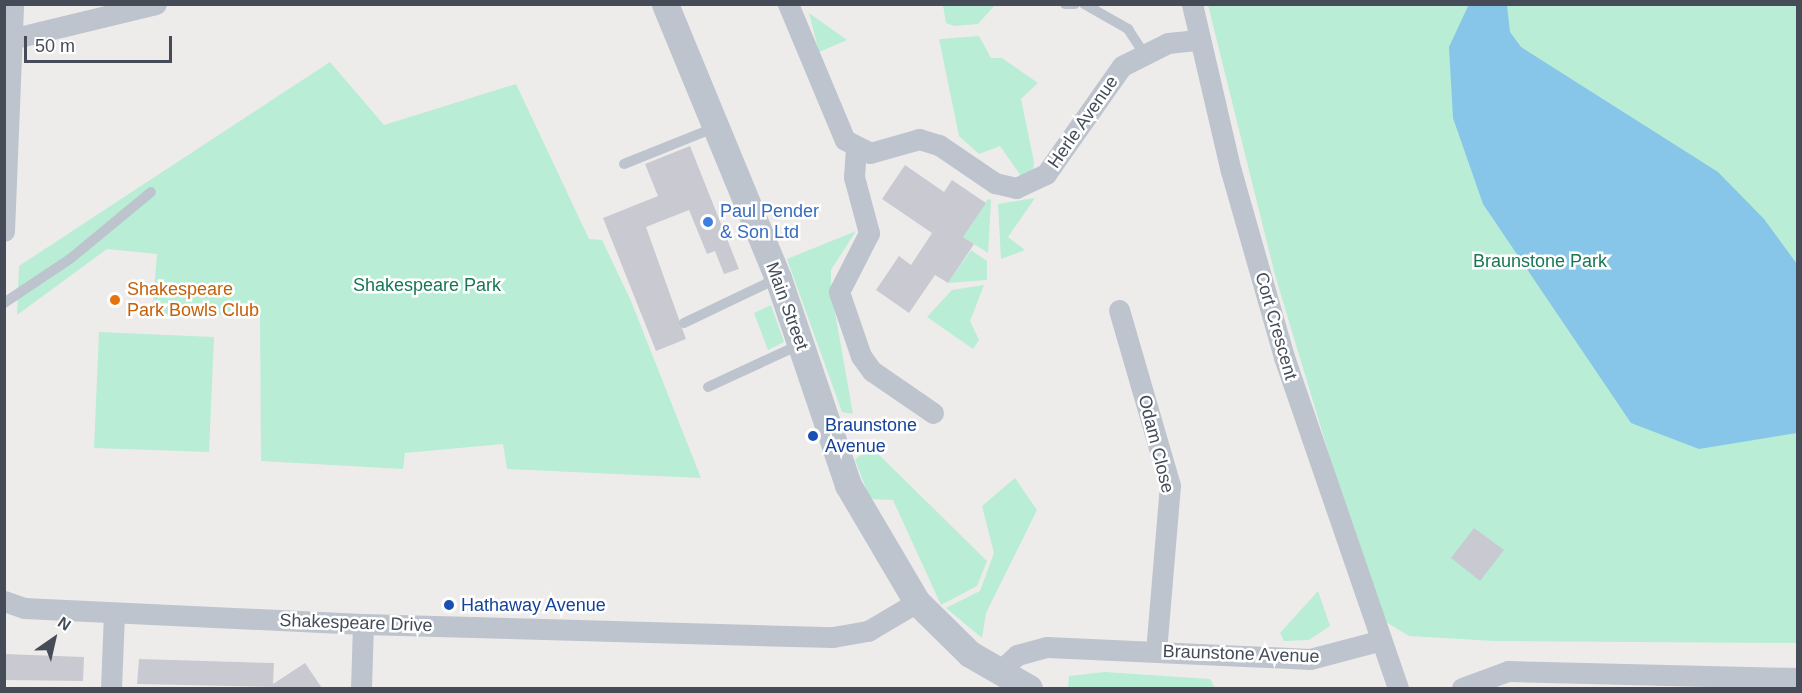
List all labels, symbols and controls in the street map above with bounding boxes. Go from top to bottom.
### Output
scale bar [27,24,176,62]
text: 50 m [35,36,75,56]
street label: Herle Avenue [1043,71,1123,173]
place label: Paul Pender & Son Ltd [720,201,819,244]
marker: Paul Pender & Son Ltd [701,215,715,229]
park label: Braunstone Park [1473,250,1607,272]
street label: Main Street [761,259,813,353]
street label: Cort Crescent [1250,270,1302,382]
park label: Shakespeare Park [353,274,501,296]
place label: Shakespeare Park Bowls Club [127,279,259,322]
marker: Shakespeare Park Bowls Club [108,293,122,307]
street label: Odam Close [1133,393,1179,495]
place label: Braunstone Avenue [825,415,917,458]
marker: Braunstone Avenue [806,429,820,443]
place label: Hathaway Avenue [461,594,607,616]
marker: Hathaway Avenue [442,598,456,612]
north arrow [24,609,84,669]
street label: Shakespeare Drive [279,610,433,636]
text: N [55,613,74,634]
street label: Braunstone Avenue [1162,640,1320,668]

